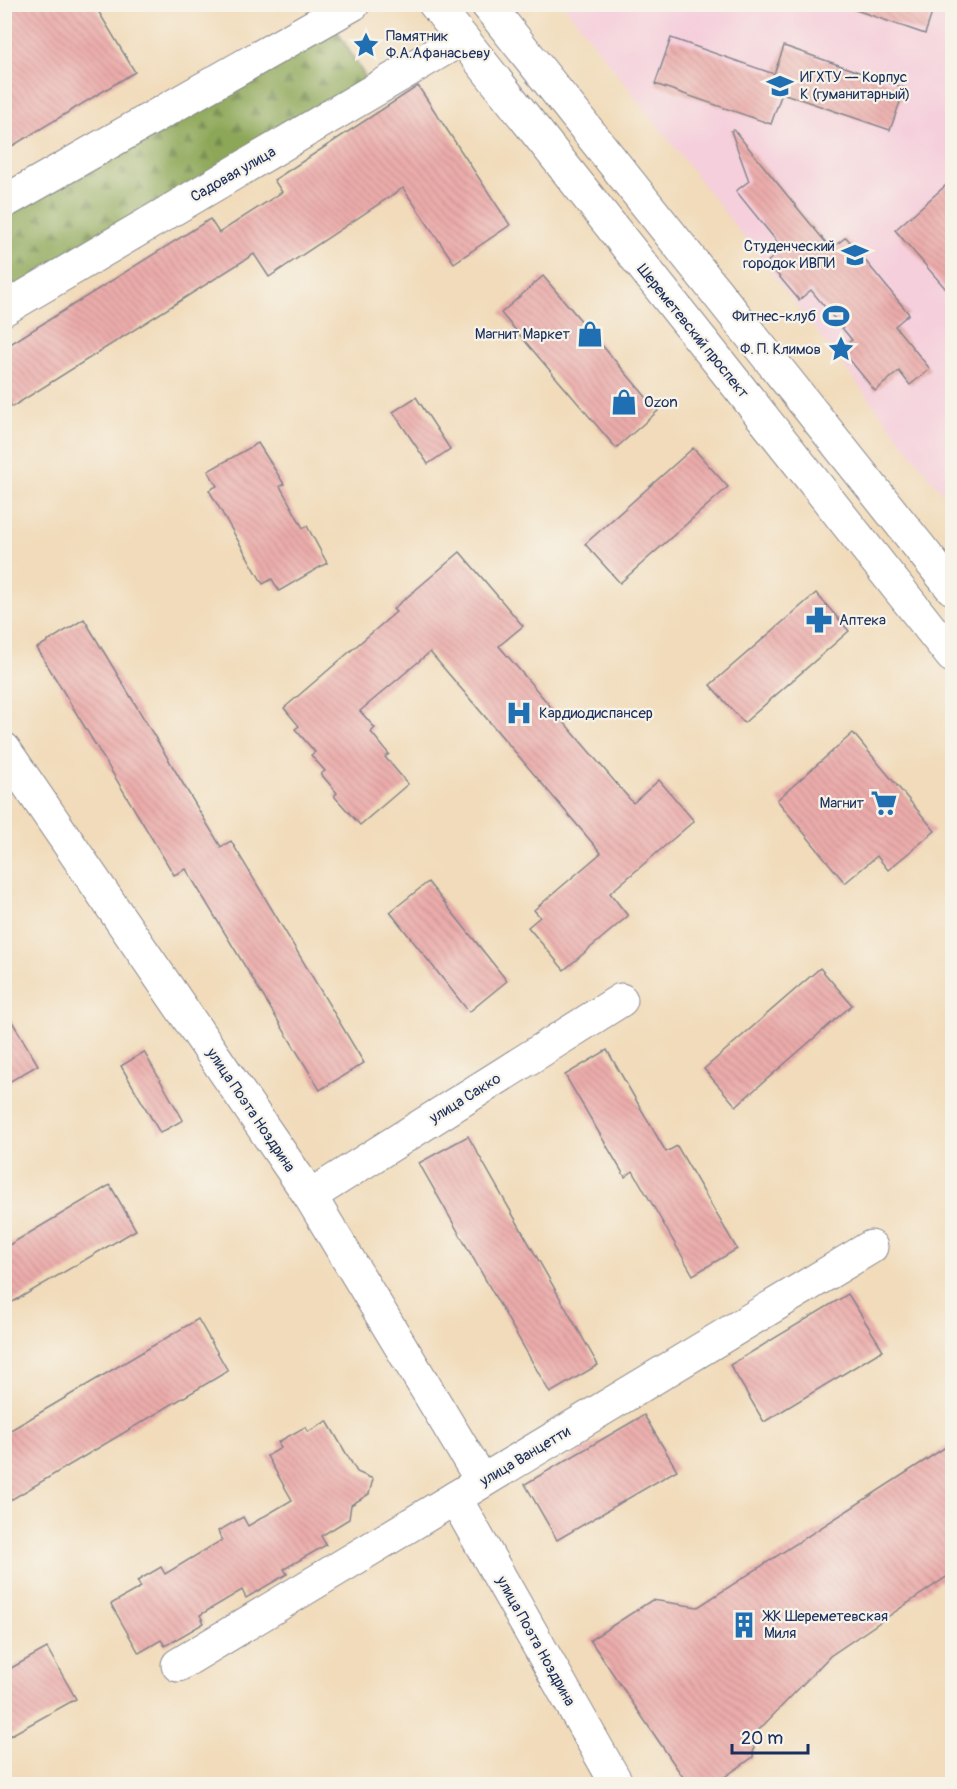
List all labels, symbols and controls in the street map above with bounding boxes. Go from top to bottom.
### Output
place label: Памятник Ф.А.Афанасьеву [386,27,490,63]
place icon: Памятник Ф.А.Афанасьеву [351,30,381,60]
place label: ИГХТУ — Корпус К (гуманитарный) [800,68,910,104]
school or university icon: ИГХТУ — Корпус К (гуманитарный) [765,71,795,101]
street label: Садовая улица [187,142,279,206]
place label: Студенческий городок ИВПИ [743,237,835,273]
school or university icon: Студенческий городок ИВПИ [840,240,870,270]
street label: Шереметевский проспект [633,260,753,403]
sports icon: Фитнес-клуб [821,301,851,331]
place label: Фитнес-клуб [732,307,816,326]
shop icon: Магнит Маркет [575,319,605,349]
place label: Магнит Маркет [475,325,570,344]
place icon: Ф. П. Климов [826,334,856,364]
place label: Ф. П. Климов [740,340,821,359]
shop icon: Ozon [609,387,639,417]
place label: Ozon [644,393,678,412]
pharmacy icon: Аптека [804,605,834,635]
place label: Аптека [839,611,886,630]
hospital icon: Кардиодиспансер [504,698,534,728]
place label: Кардиодиспансер [539,704,653,723]
supermarket icon: Магнит [869,788,899,818]
place label: Магнит [819,794,864,813]
street label: улица Поэта Ноздрина [201,1044,299,1176]
street label: улица Сакко [425,1069,504,1128]
street label: улица Ванцетти [476,1422,574,1491]
street label: улица Поэта Ноздрина [492,1572,579,1709]
place label: ЖК Шереметевская Миля [762,1607,888,1643]
building icon: ЖК Шереметевская Миля [729,1610,759,1640]
scale bar [732,1717,808,1755]
text: 20 m [741,1727,783,1750]

